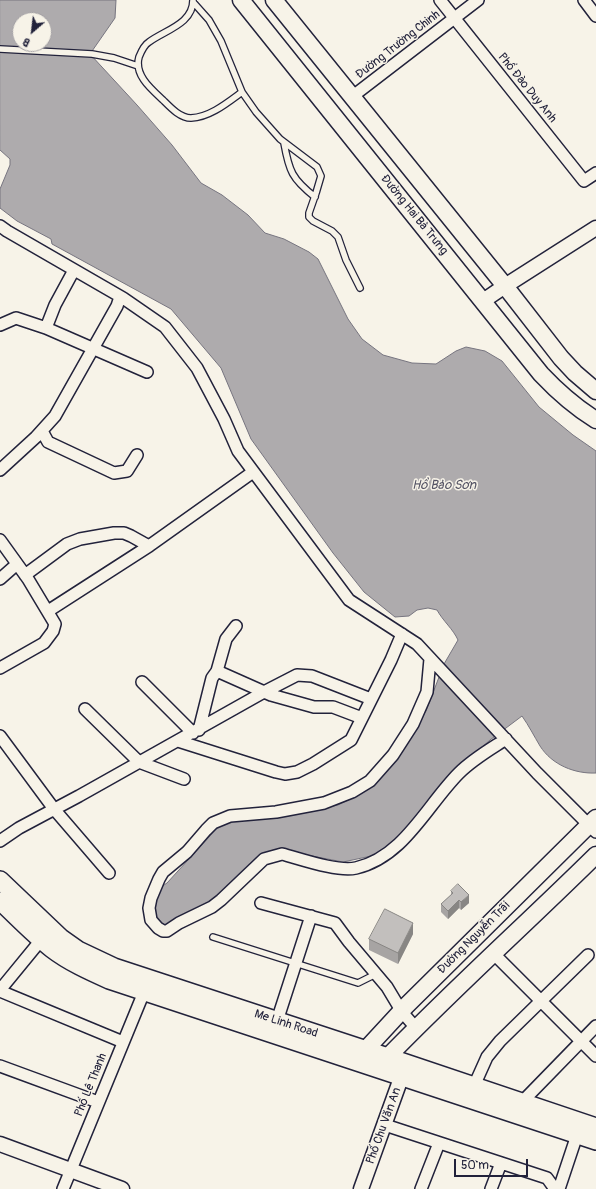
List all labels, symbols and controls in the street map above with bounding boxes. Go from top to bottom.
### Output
street label: Đường Trường Chinh [353,8,443,82]
north arrow [12,12,52,52]
text: B [21,35,32,49]
street label: Phố Đào Duy Anh [495,50,559,126]
street label: Đường Hai Bà Trưng [377,172,451,258]
water label: Hồ Bảo Sơn [412,478,476,494]
street label: Đường Nguyễn Trãi [435,899,513,977]
street label: Me Linh Road [252,1007,320,1041]
street label: Phố Lê Thanh [72,1051,110,1119]
street label: Phố Chu Văn An [363,1086,405,1166]
scale bar [456,1151,530,1177]
text: 50 m [461,1158,489,1173]

